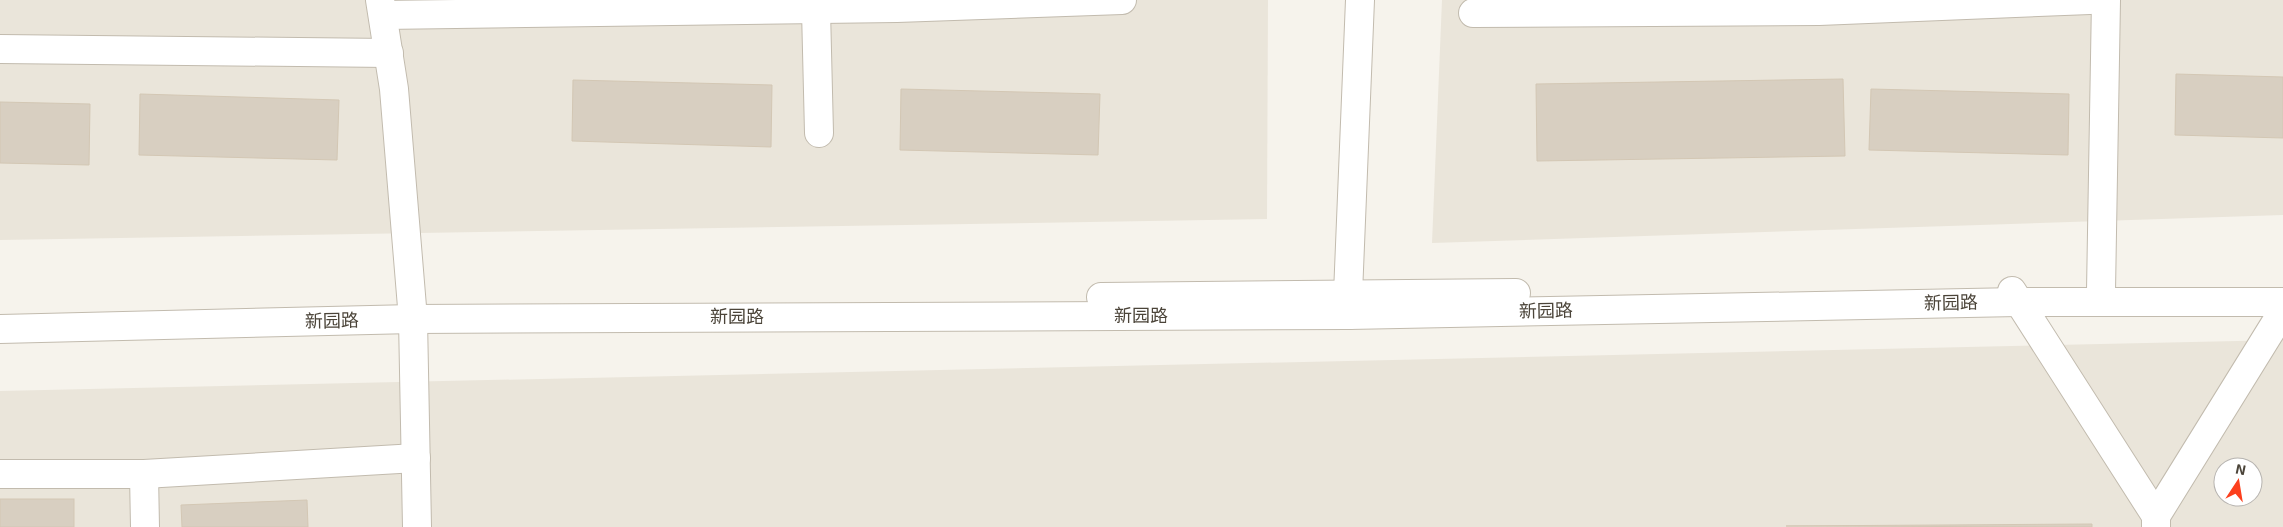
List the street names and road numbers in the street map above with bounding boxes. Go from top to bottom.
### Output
street label: 新园路 [1924,291,1978,313]
street label: 新园路 [1519,299,1573,321]
street label: 新园路 [1114,304,1168,326]
street label: 新园路 [710,305,764,327]
street label: 新园路 [305,309,359,331]

